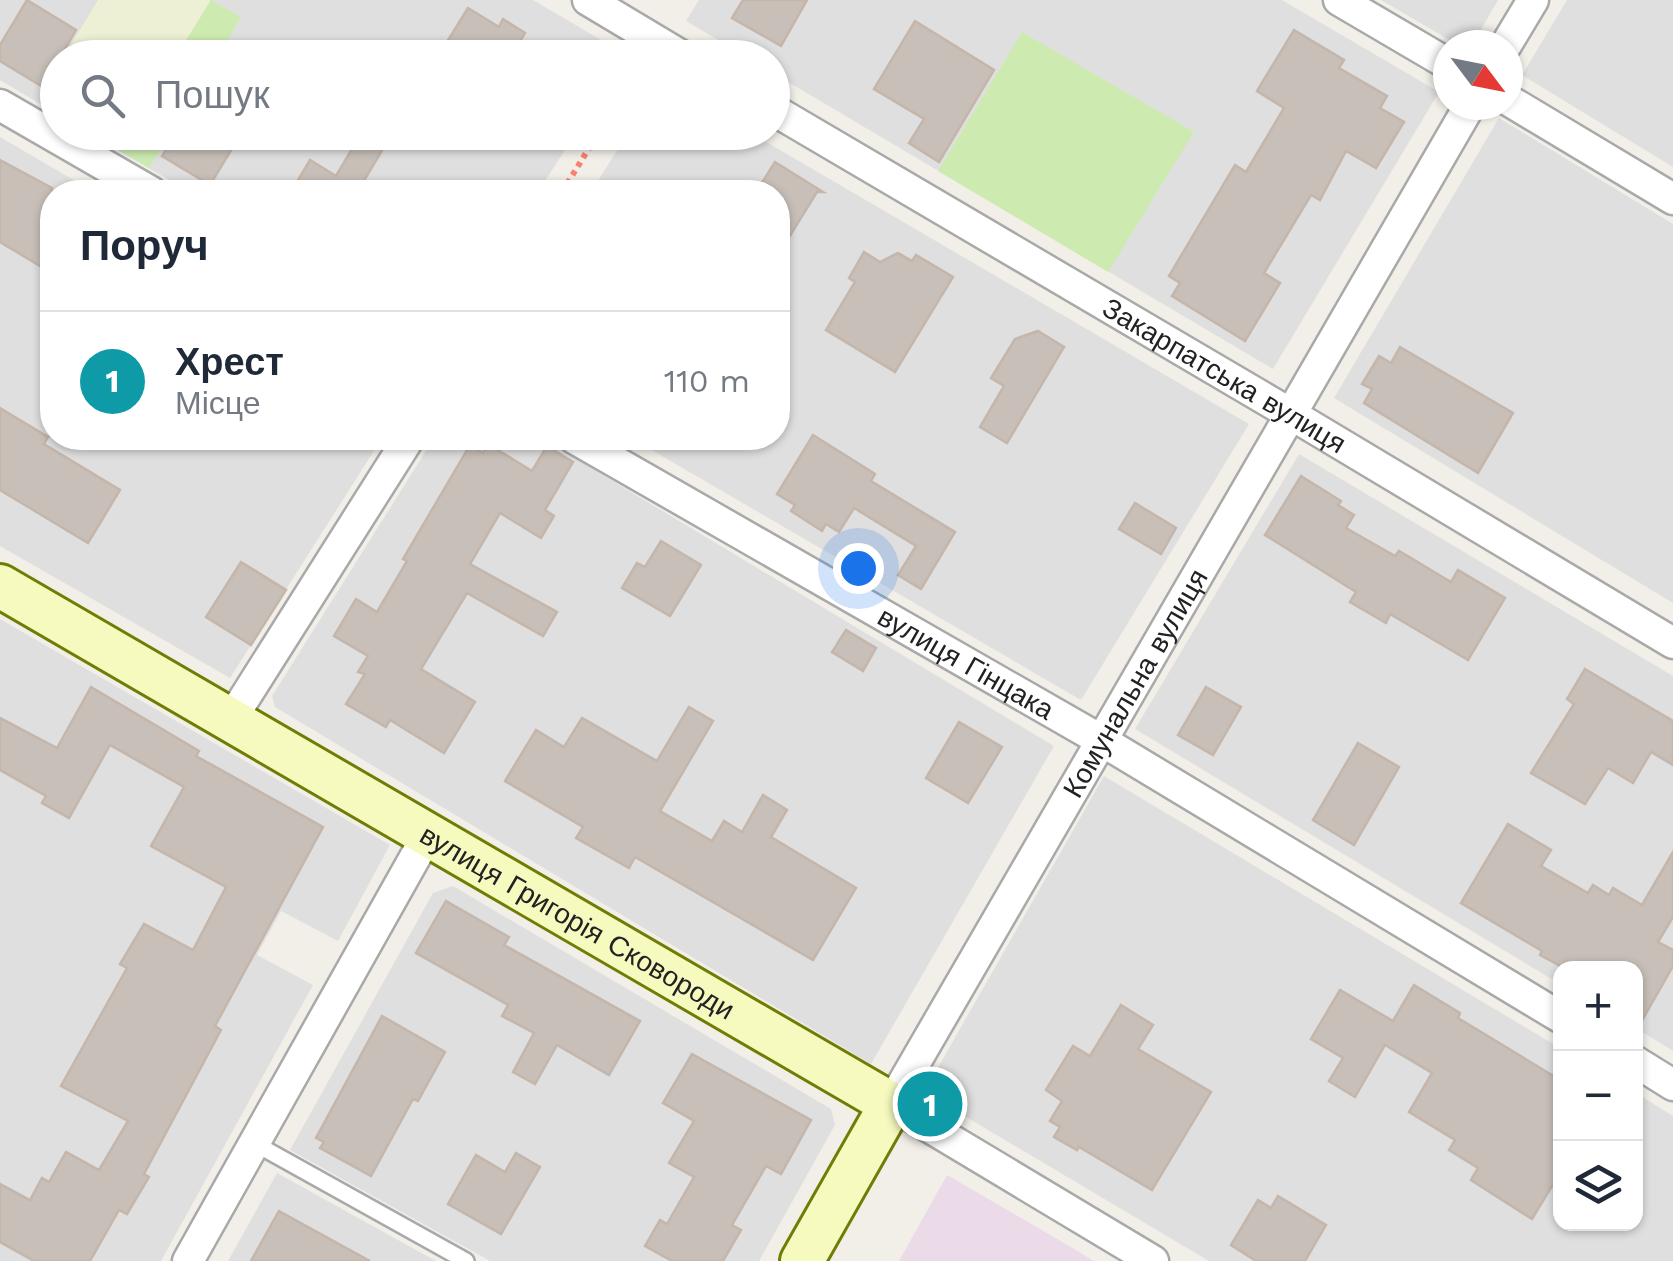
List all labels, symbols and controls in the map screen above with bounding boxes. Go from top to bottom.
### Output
north arrow [1433,30,1523,120]
search box [40,40,790,150]
icon: search [75,68,130,123]
text: Пошук [155,73,270,117]
text: Поруч [80,221,209,270]
street label: Закарпатська вулиця [1097,291,1352,460]
text: Хрест [175,340,284,384]
text: 1 [106,362,119,400]
text: 110 m [664,362,750,400]
text: Місце [175,384,261,422]
your location [833,543,884,594]
street label: Комунальна вулиця [1056,563,1214,803]
street label: вулиця Гінцака [872,599,1060,726]
street label: вулиця Григорія Сковороди [414,818,741,1026]
map controls [1553,961,1643,1231]
button: + [1553,961,1643,1051]
button: − [1553,1051,1643,1141]
pin: 1 [898,1066,962,1142]
button: layers [1553,1141,1643,1231]

